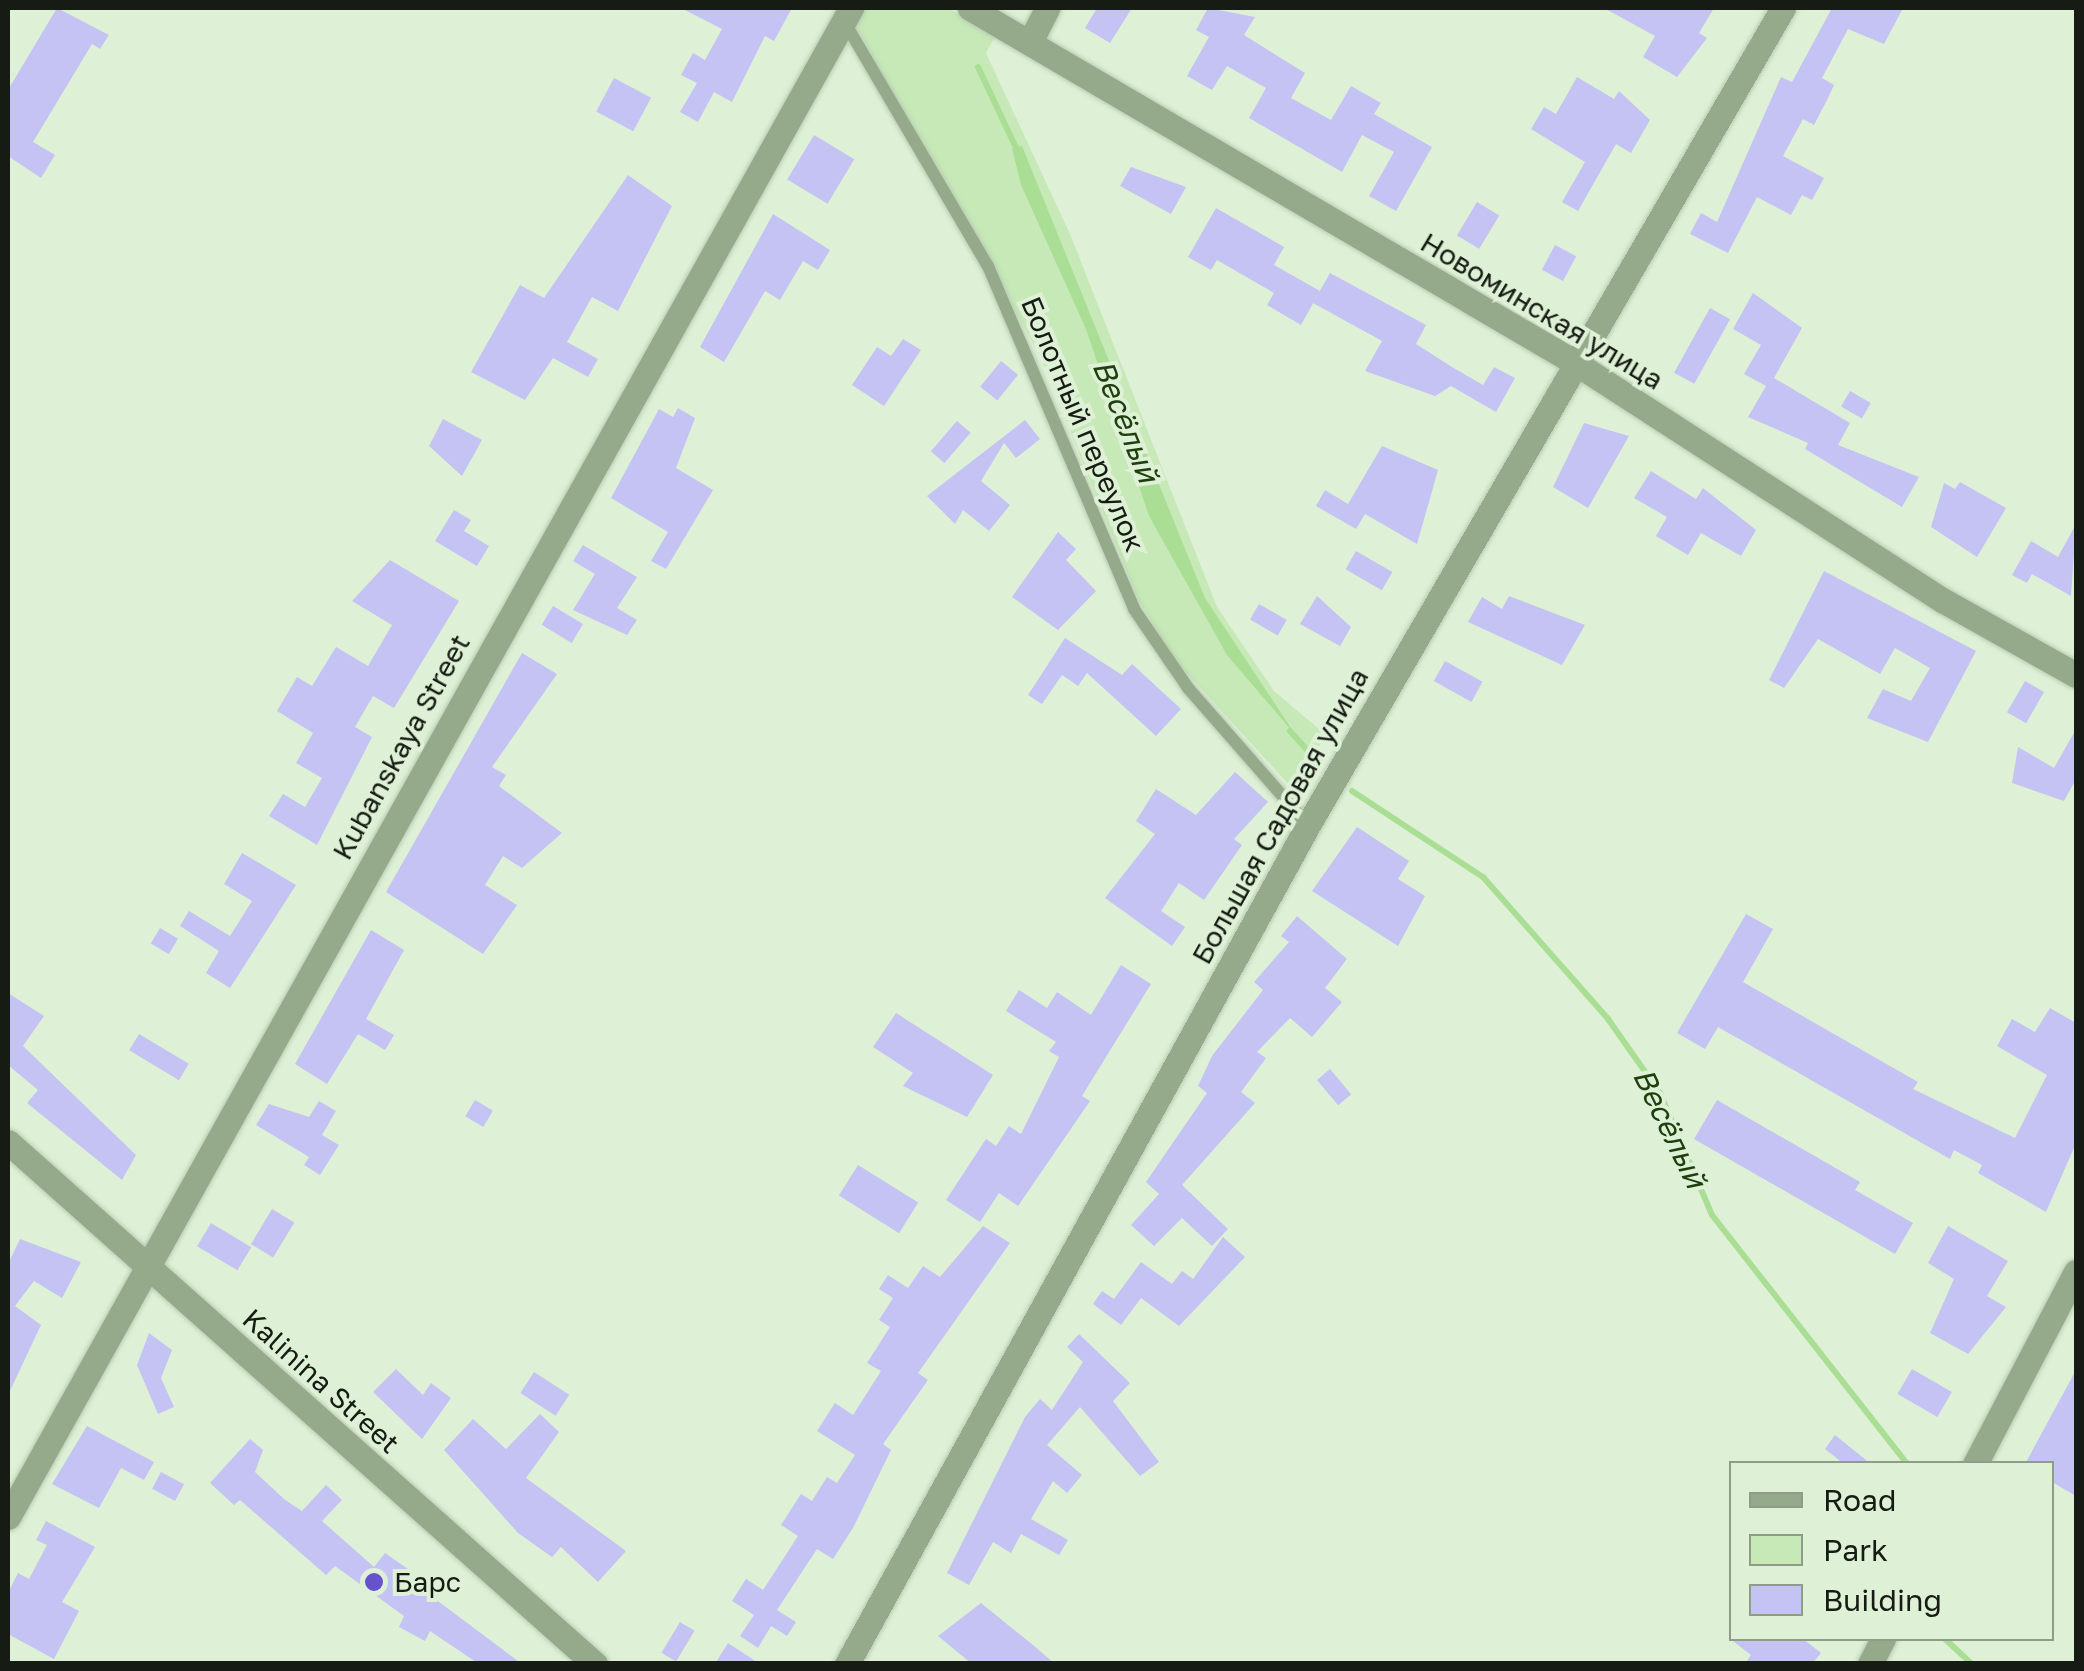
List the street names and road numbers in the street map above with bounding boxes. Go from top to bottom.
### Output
street label: Новоминская улица [1415,225,1669,397]
street label: Болотный переулок [1014,291,1152,557]
street label: Kubanskaya Street [325,629,477,865]
street label: Большая Садовая улица [1185,662,1375,970]
street label: Kalinina Street [236,1302,406,1460]

